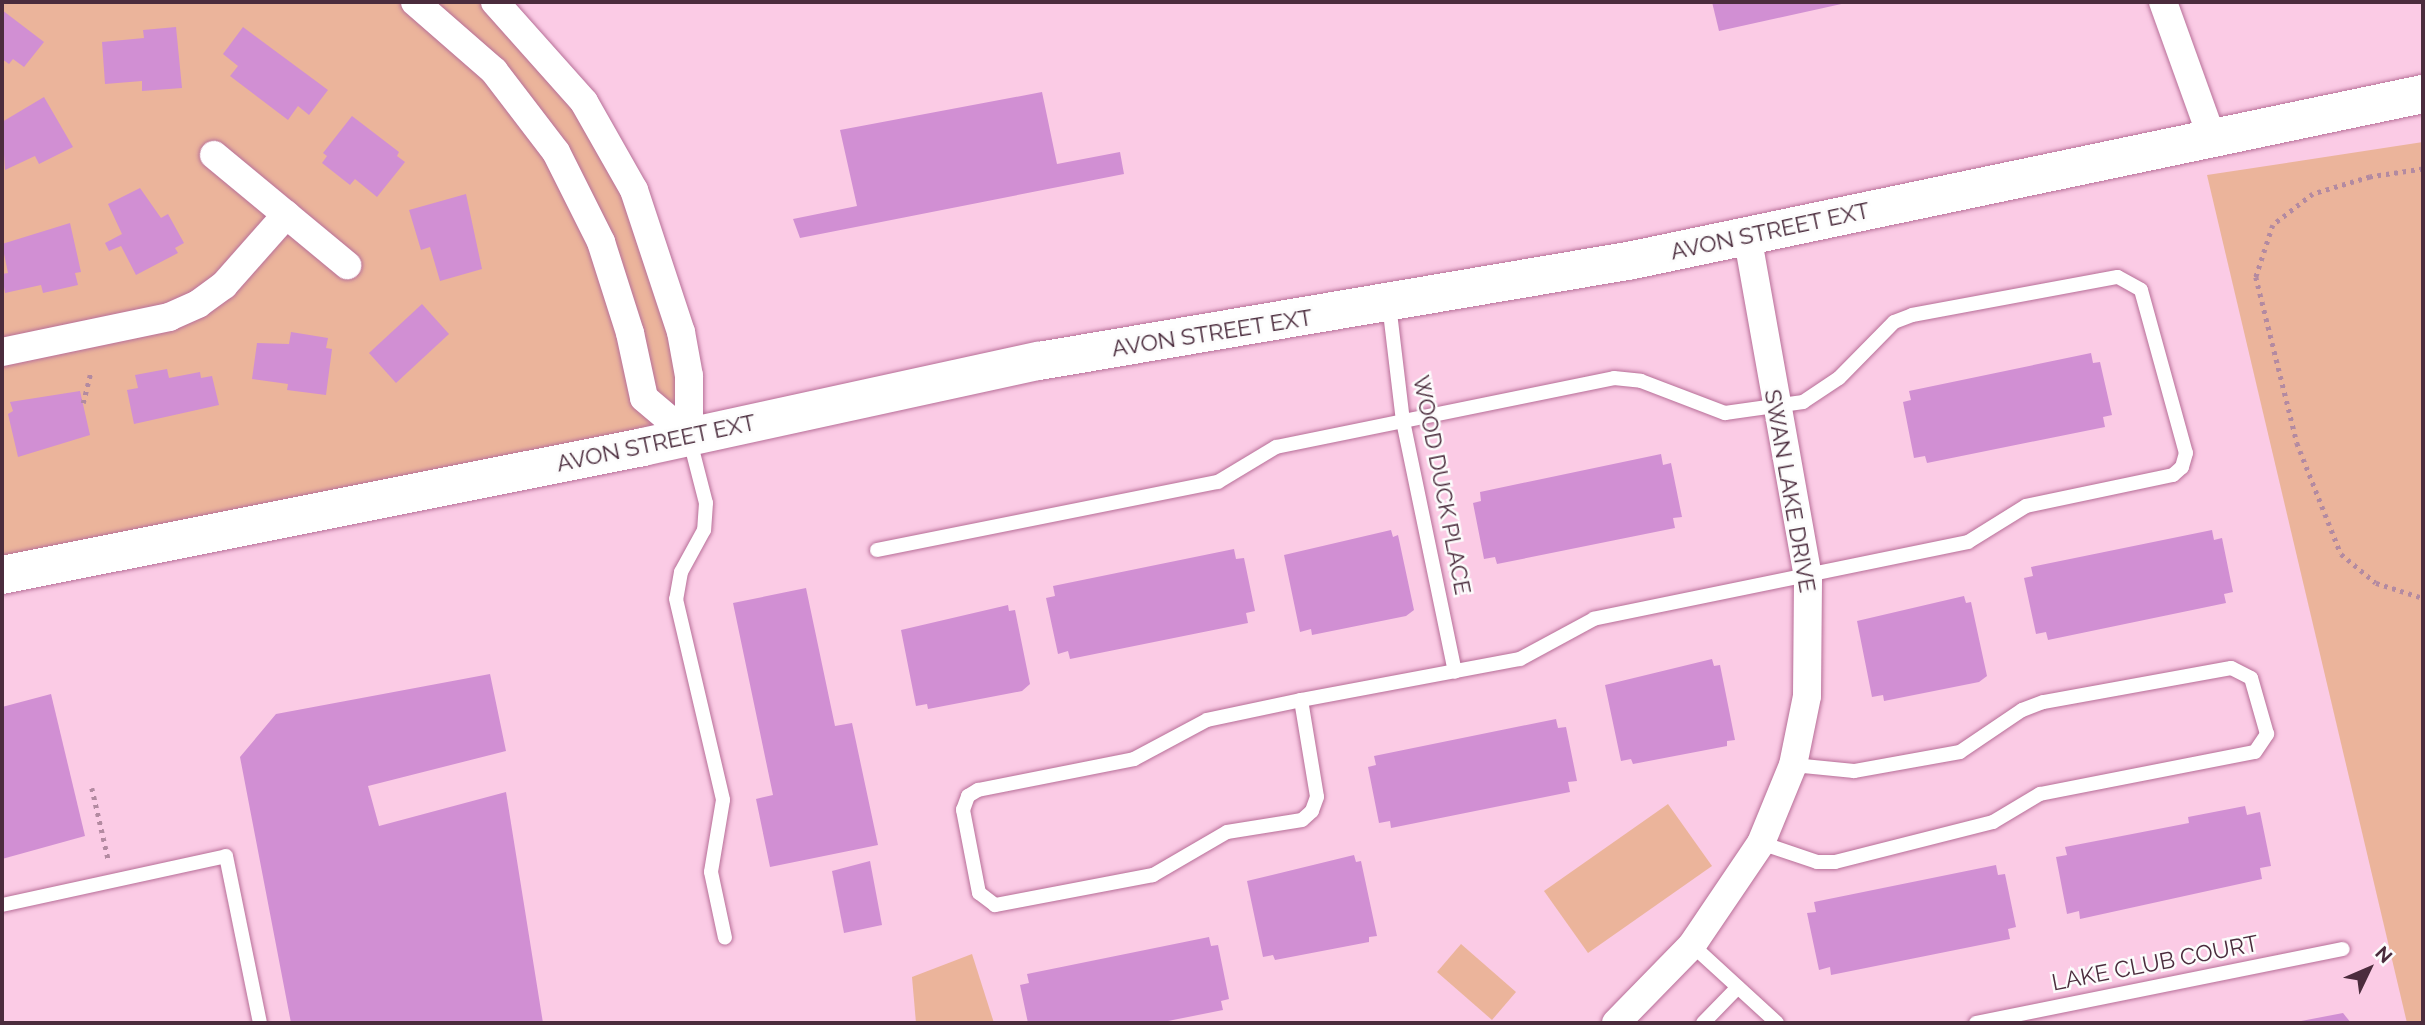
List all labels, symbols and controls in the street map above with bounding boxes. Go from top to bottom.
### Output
street label: AVON STREET EXT [1668,196,1872,266]
street label: AVON STREET EXT [1109,303,1315,363]
street label: WOOD DUCK PLACE [1407,373,1477,597]
street label: SWAN LAKE DRIVE [1759,387,1821,595]
street label: AVON STREET EXT [554,408,758,478]
street label: LAKE CLUB COURT [2049,929,2261,997]
north arrow [2334,934,2404,1004]
text: N [2371,942,2397,967]

